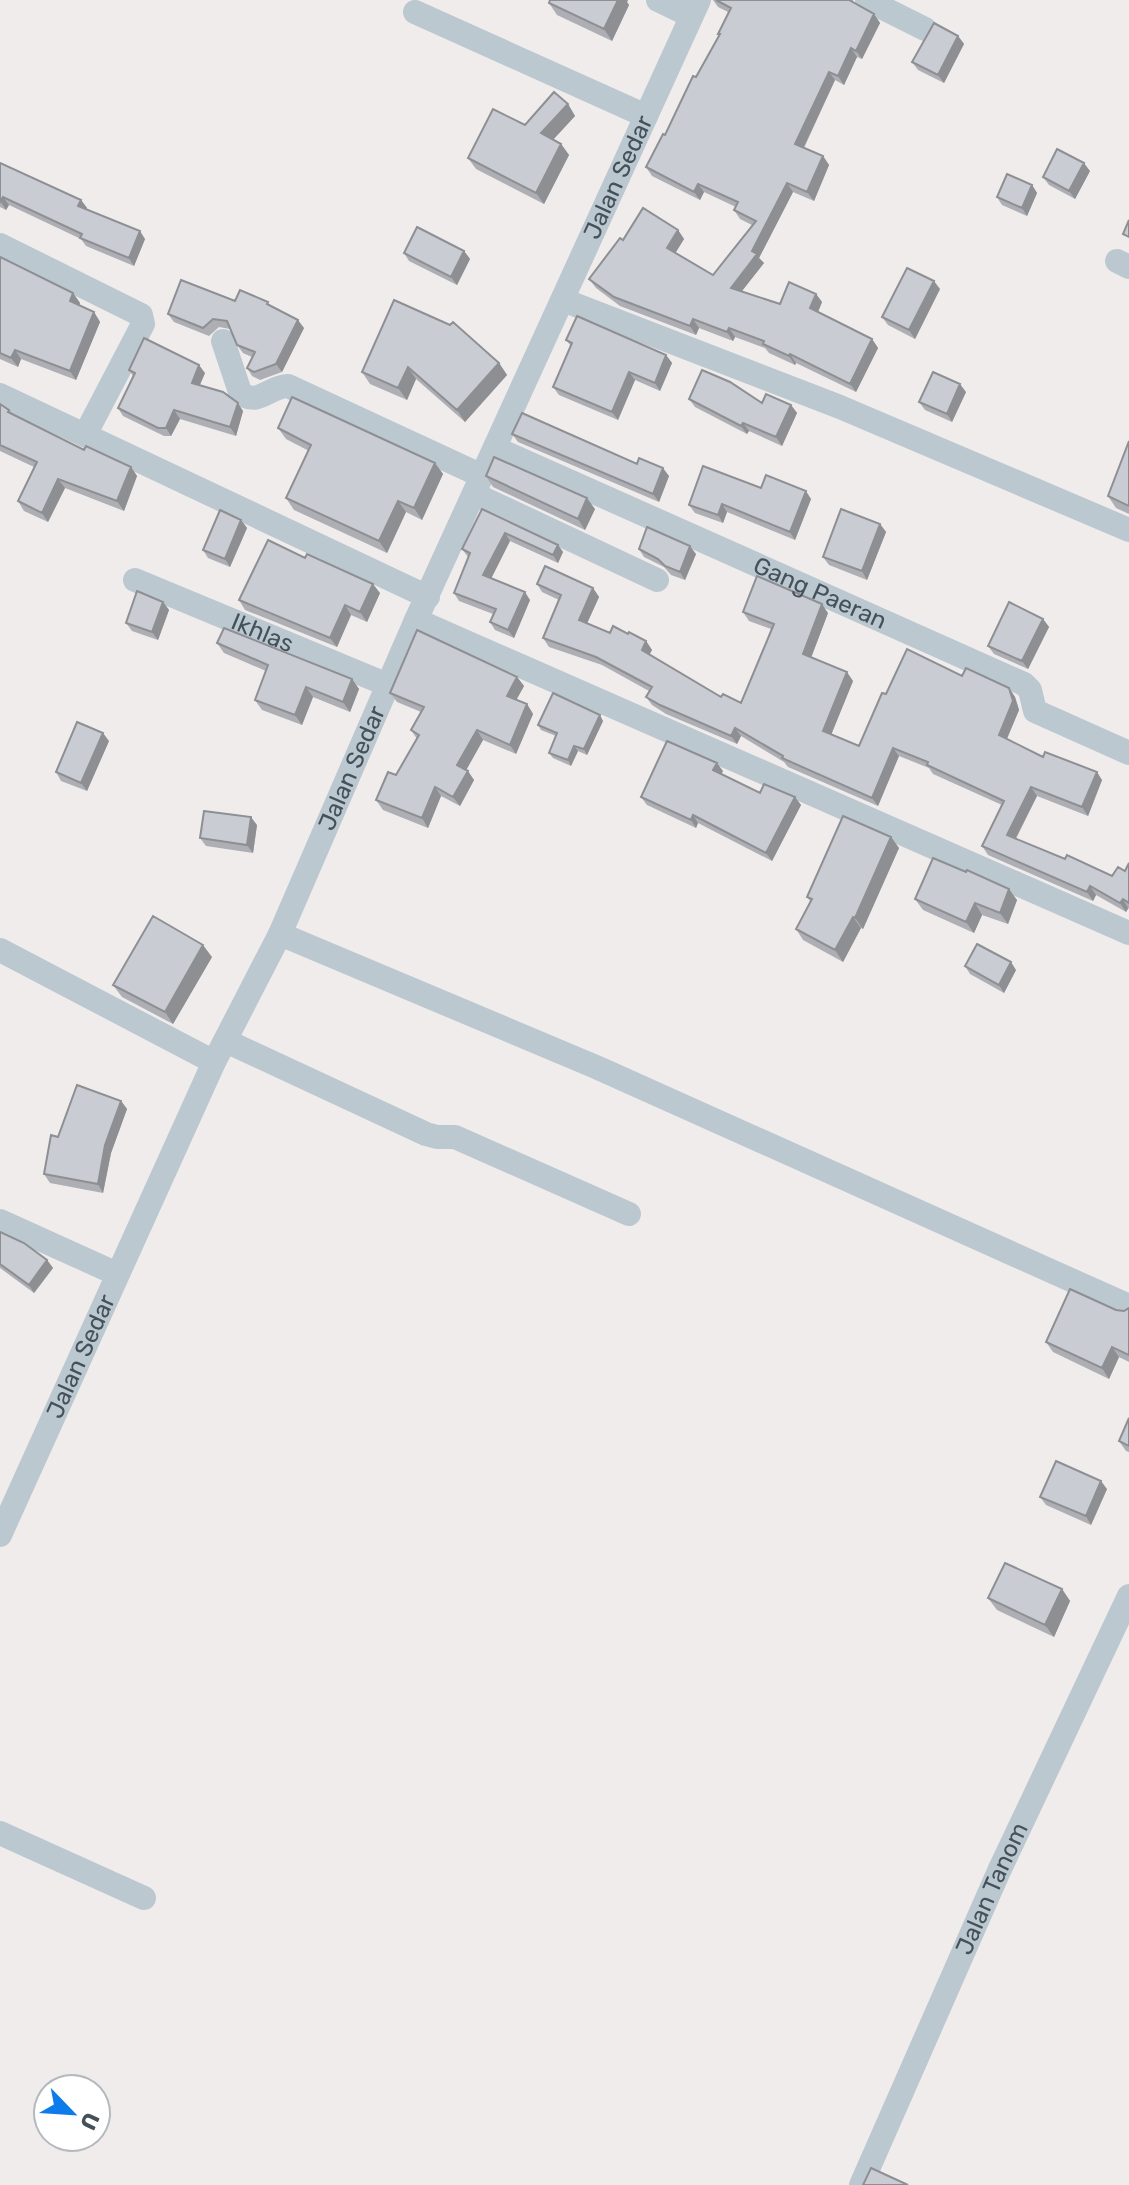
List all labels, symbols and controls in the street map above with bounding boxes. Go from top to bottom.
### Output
street label: Jalan Sedar [578,111,658,244]
street label: Gang Paeran [749,551,891,635]
street label: Ikhlas [227,608,298,658]
street label: Jalan Sedar [313,702,391,835]
street label: Jalan Sedar [41,1290,121,1423]
street label: Jalan Tanom [950,1818,1034,1959]
north arrow [32,2073,112,2153]
text: U [74,2108,105,2134]

